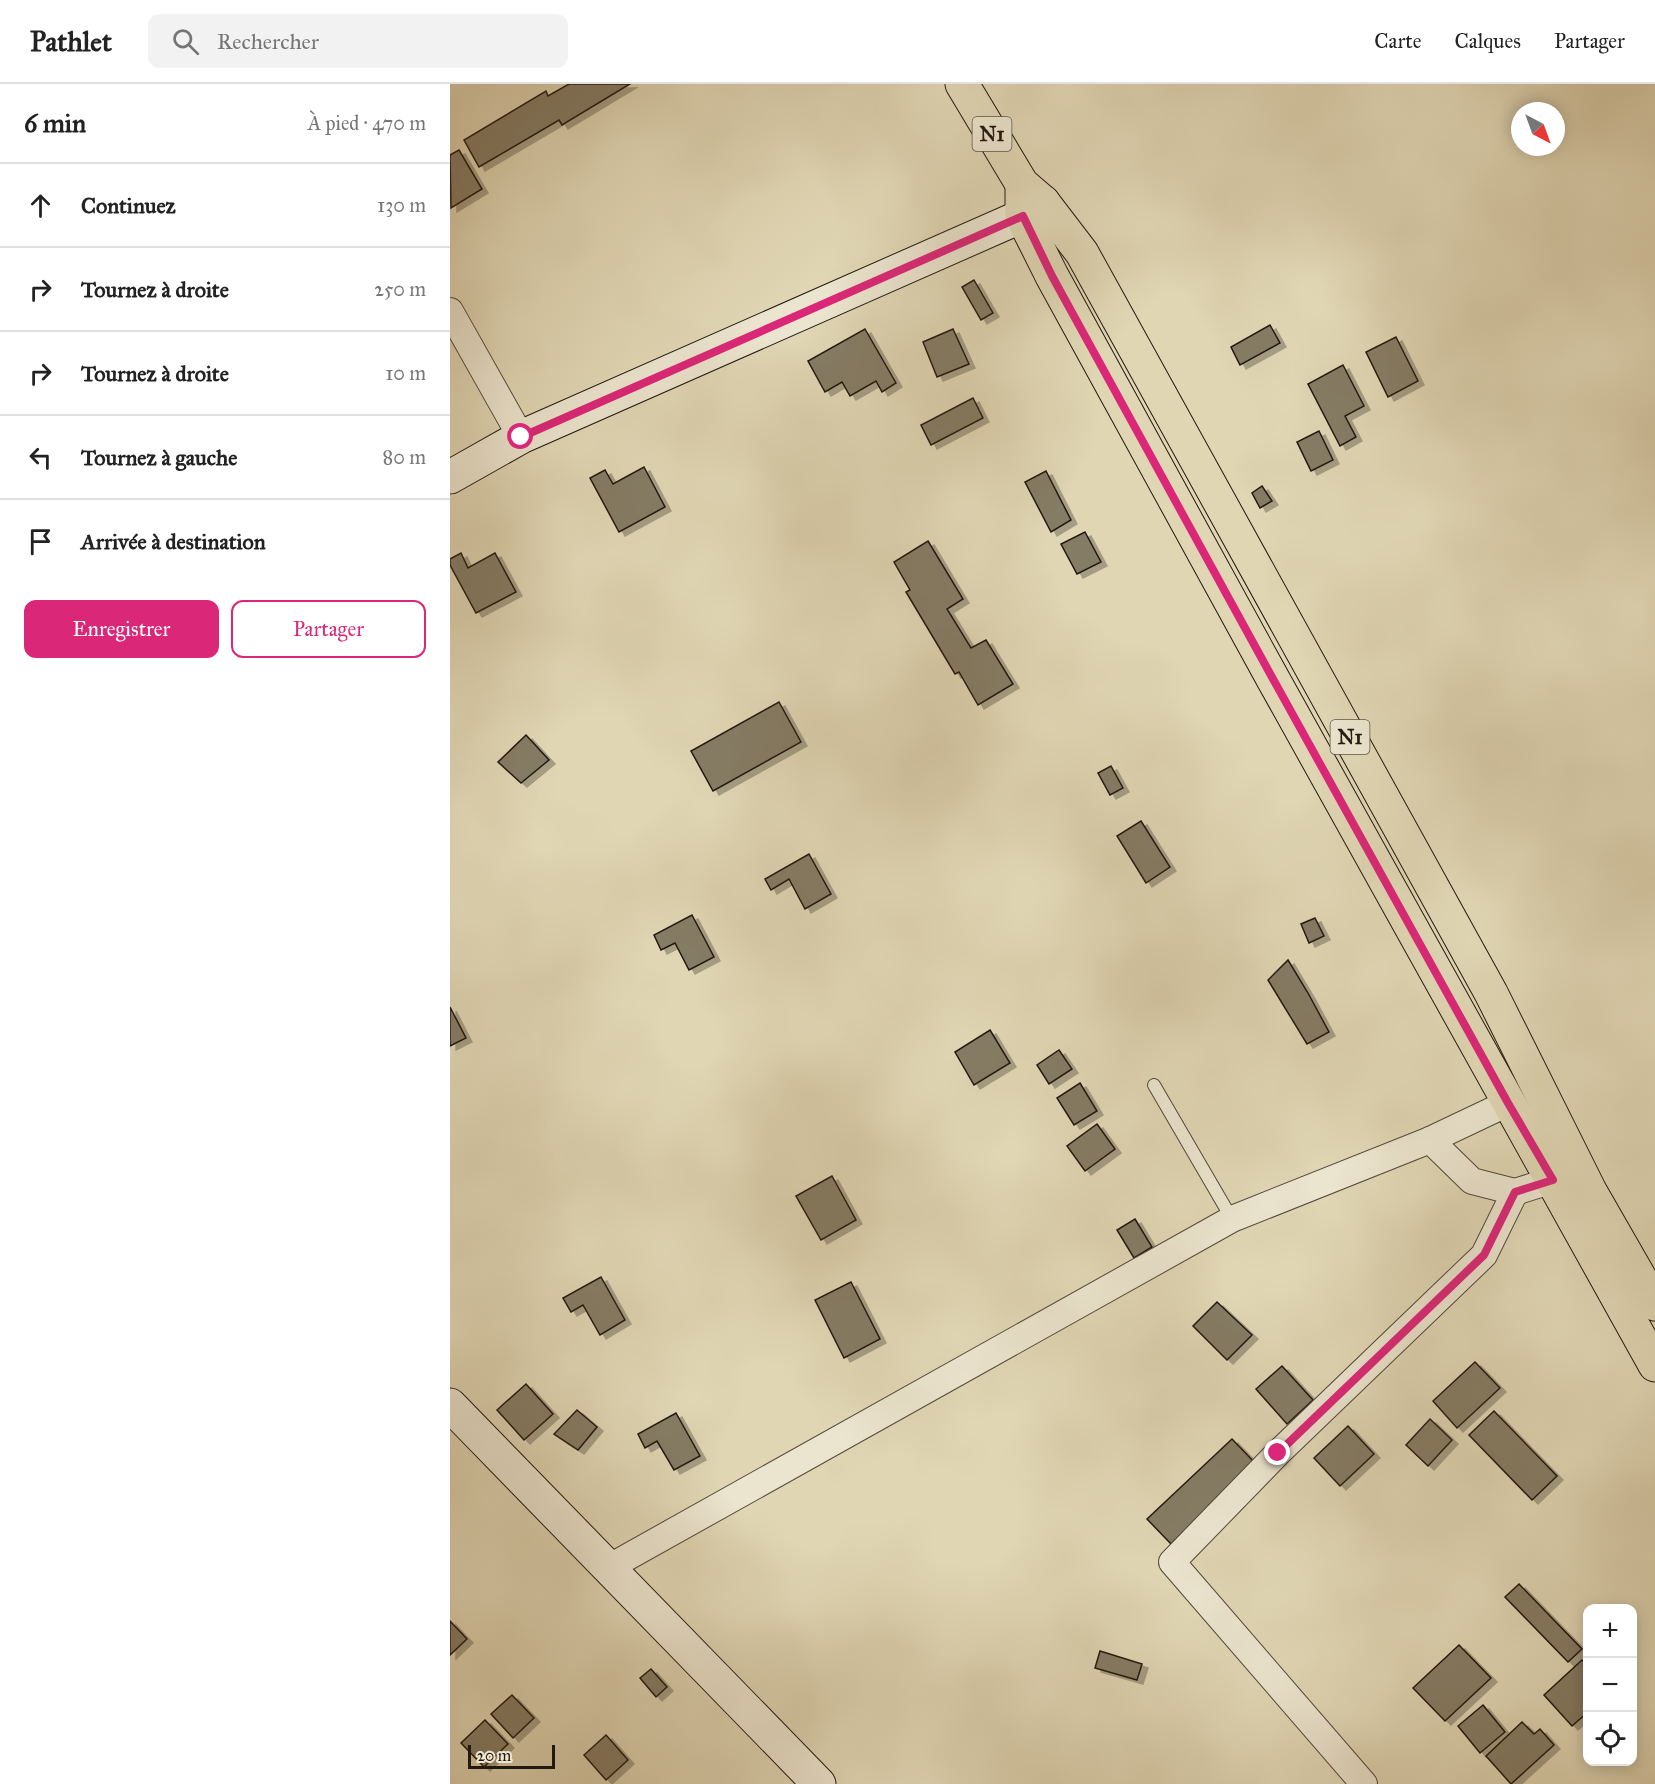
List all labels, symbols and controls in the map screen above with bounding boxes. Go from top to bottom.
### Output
search box [148,14,568,68]
text: Pathlet [30,24,112,59]
icon: search [169,25,202,58]
text: Rechercher [217,28,319,55]
text: Carte [1374,28,1421,54]
text: Calques [1454,28,1521,54]
text: Partager [1554,28,1625,54]
north arrow [1511,102,1565,156]
text: 6 min [24,107,86,139]
text: À pied · 470 m [308,111,426,135]
road number: N1 [972,117,1012,151]
icon: ahead [24,189,57,222]
text: Continuez [81,192,176,219]
text: 130 m [377,193,426,217]
icon: right [24,273,57,306]
text: Tournez à droite [81,276,229,303]
text: 250 m [374,277,426,301]
icon: right [24,357,57,390]
text: Tournez à droite [81,360,229,387]
text: 10 m [385,361,426,385]
route start [507,423,533,449]
icon: left [24,441,57,474]
text: Tournez à gauche [81,444,237,471]
text: 80 m [383,445,426,469]
icon: arrive [24,525,57,558]
text: Arrivée à destination [81,528,266,555]
button: Enregistrer [24,600,219,658]
button: Partager [231,600,426,658]
road number: N1 [1330,720,1370,754]
route end [1264,1439,1290,1465]
map controls [1583,1604,1637,1766]
button: + [1583,1604,1637,1658]
button: − [1583,1658,1637,1712]
button: locate [1583,1712,1637,1766]
scale bar [468,1742,555,1770]
text: 20 m [477,1746,511,1765]

